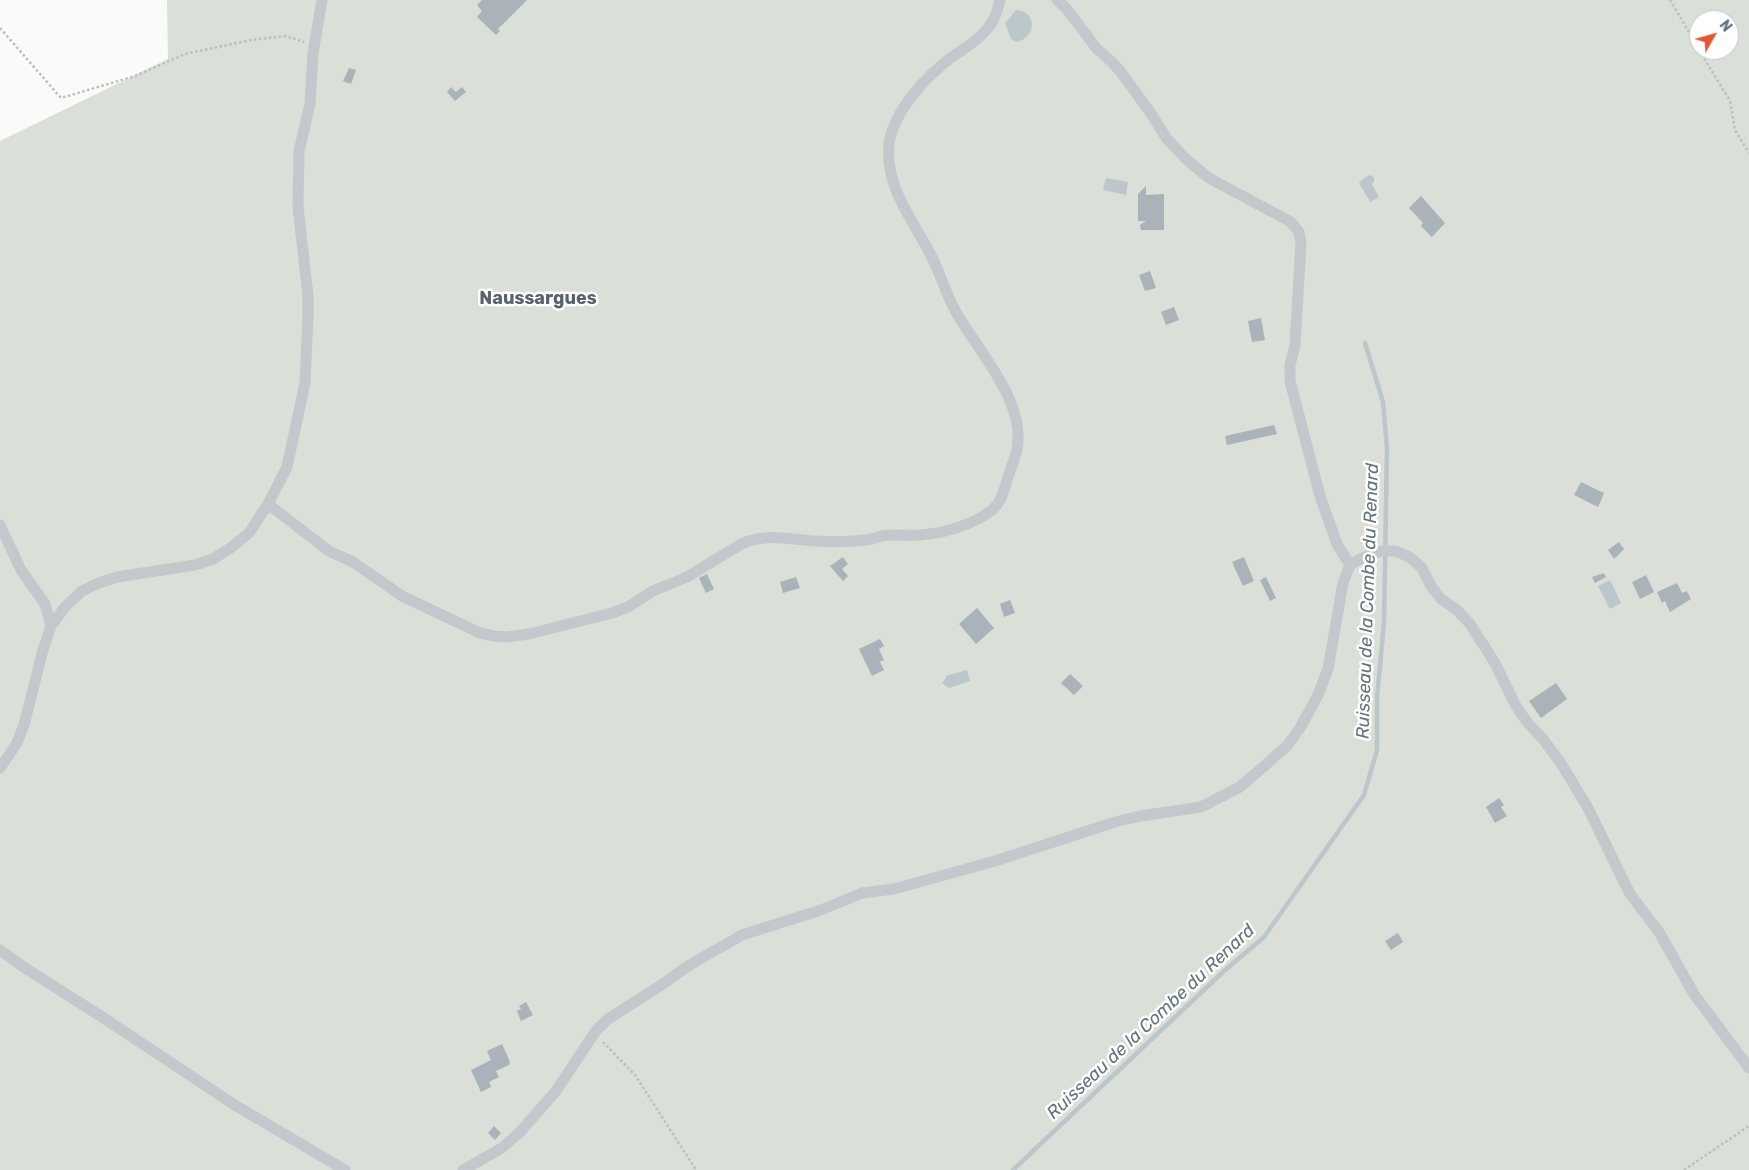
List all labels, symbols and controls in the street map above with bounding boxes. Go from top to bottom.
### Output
north arrow [1689,10,1739,60]
text: N [1716,17,1735,35]
district label: Naussargues [479,288,597,310]
water label: Ruisseau de la Combe du Renard [1352,463,1384,739]
water label: Ruisseau de la Combe du Renard [1043,920,1259,1124]

